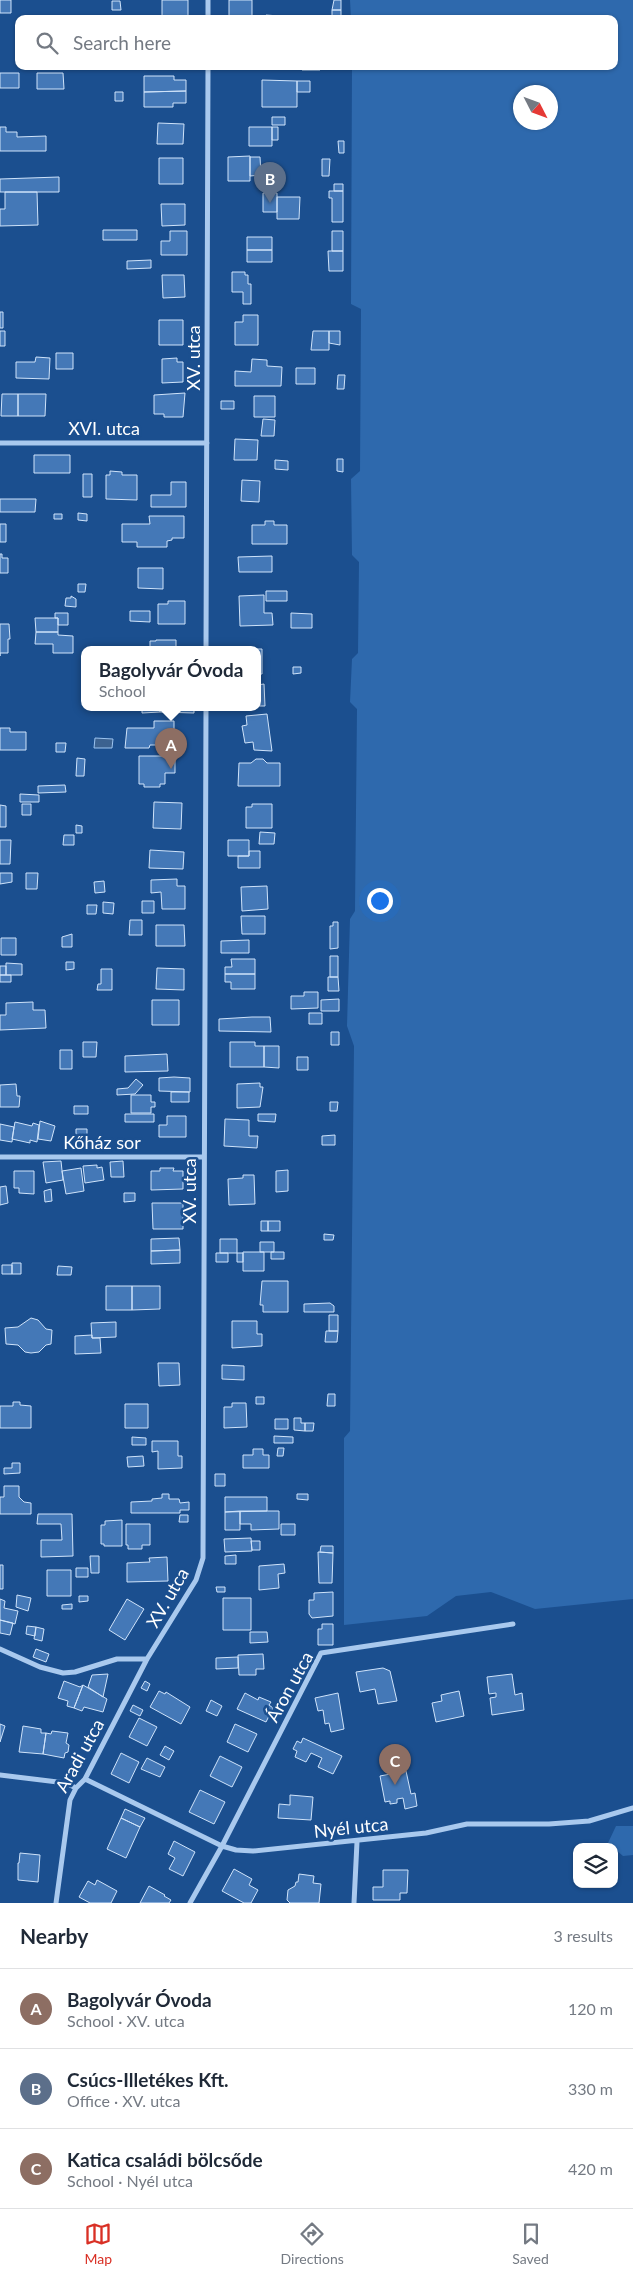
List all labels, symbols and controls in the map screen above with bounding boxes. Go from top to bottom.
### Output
search box [15,15,618,70]
icon: search [33,29,61,57]
text: Search here [73,31,171,54]
north arrow [513,85,558,130]
pin: B [254,162,286,203]
street label: XV. utca [182,325,204,391]
street label: XVI. utca [68,417,140,439]
popup [81,646,261,711]
text: Bagolyvár Óvoda [99,658,243,681]
text: School [99,681,146,700]
pin: A [155,728,187,769]
your location [367,888,393,914]
street label: Kőház sor [63,1131,141,1153]
street label: XV. utca [178,1158,200,1224]
street label: XV. utca [141,1564,193,1631]
street label: Áron utca [261,1647,317,1726]
street label: Aradi utca [50,1715,108,1796]
pin: C [379,1744,411,1785]
street label: Nyél utca [312,1812,389,1842]
map controls [573,1843,618,1888]
button: layers [573,1843,618,1888]
text: Nearby [20,1923,88,1948]
text: 3 results [553,1926,613,1945]
text: Bagolyvár Óvoda [67,1988,212,2011]
text: A [30,1999,42,2018]
text: 120 m [568,1999,613,2018]
text: School · XV. utca [67,2011,185,2030]
text: Csúcs-Illetékes Kft. [67,2068,229,2091]
text: B [31,2079,41,2098]
text: 330 m [568,2079,613,2098]
text: Office · XV. utca [67,2091,180,2110]
text: Katica családi bölcsőde [67,2148,263,2171]
text: C [31,2159,41,2178]
text: 420 m [568,2159,613,2178]
text: School · Nyél utca [67,2171,193,2190]
tab: Map [84,2220,112,2267]
tab: Directions [281,2220,344,2267]
tab: Saved [512,2220,549,2267]

